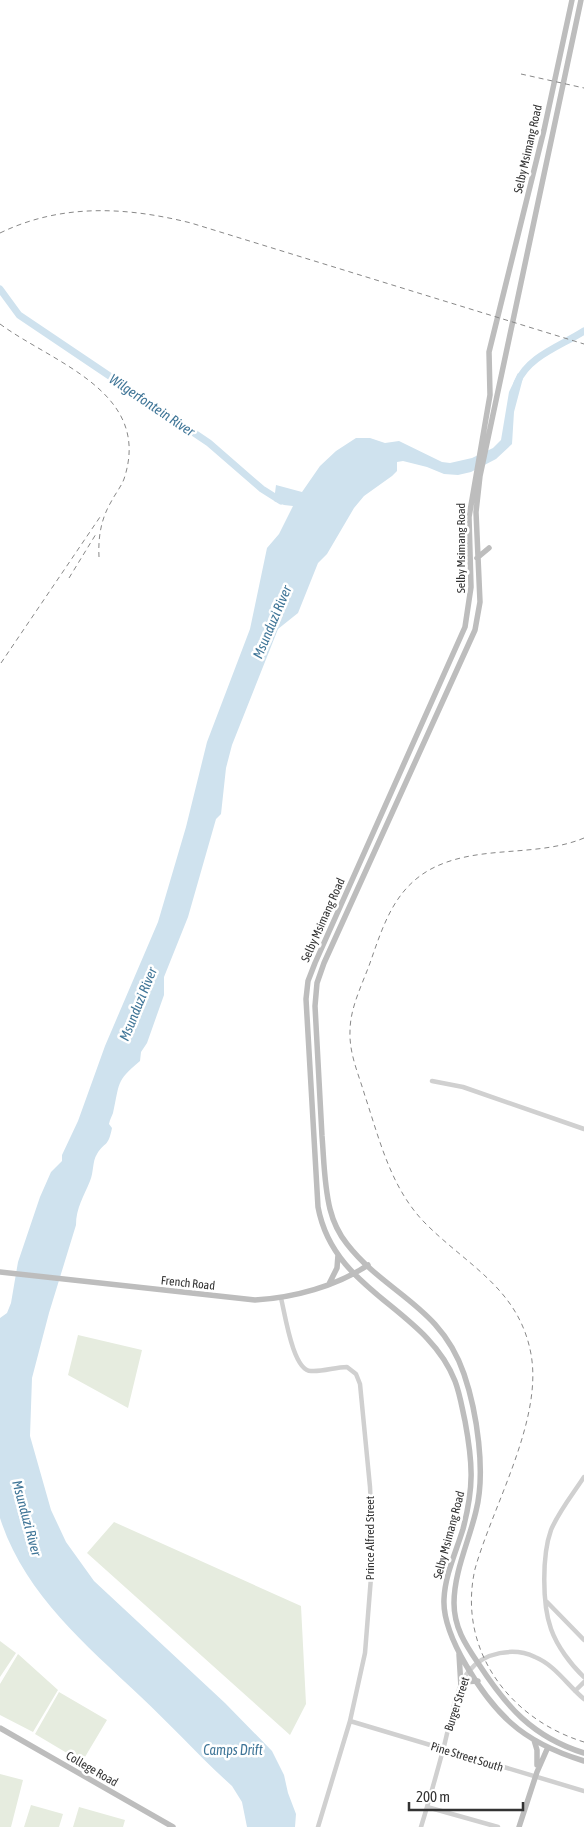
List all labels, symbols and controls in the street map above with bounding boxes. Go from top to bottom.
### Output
street label: Selby Msimang Road [511,103,545,195]
water label: Wilgerfontein River [106,371,198,440]
street label: Selby Msimang Road [454,503,468,593]
water label: Msunduzi River [249,582,295,661]
street label: Selby Msimang Road [298,876,348,964]
water label: Msunduzi River [116,964,160,1043]
street label: French Road [160,1273,216,1293]
water label: Msunduzi River [9,1478,45,1558]
street label: Selby Msimang Road [431,1489,467,1581]
street label: Prince Alfred Street [363,1495,377,1580]
street label: Burger Street [442,1674,473,1733]
street label: Pine Street South [429,1739,505,1775]
water label: Camps Drift [203,1742,263,1758]
street label: College Road [64,1749,120,1789]
scale bar [409,1780,523,1812]
text: 200 m [416,1788,450,1805]

